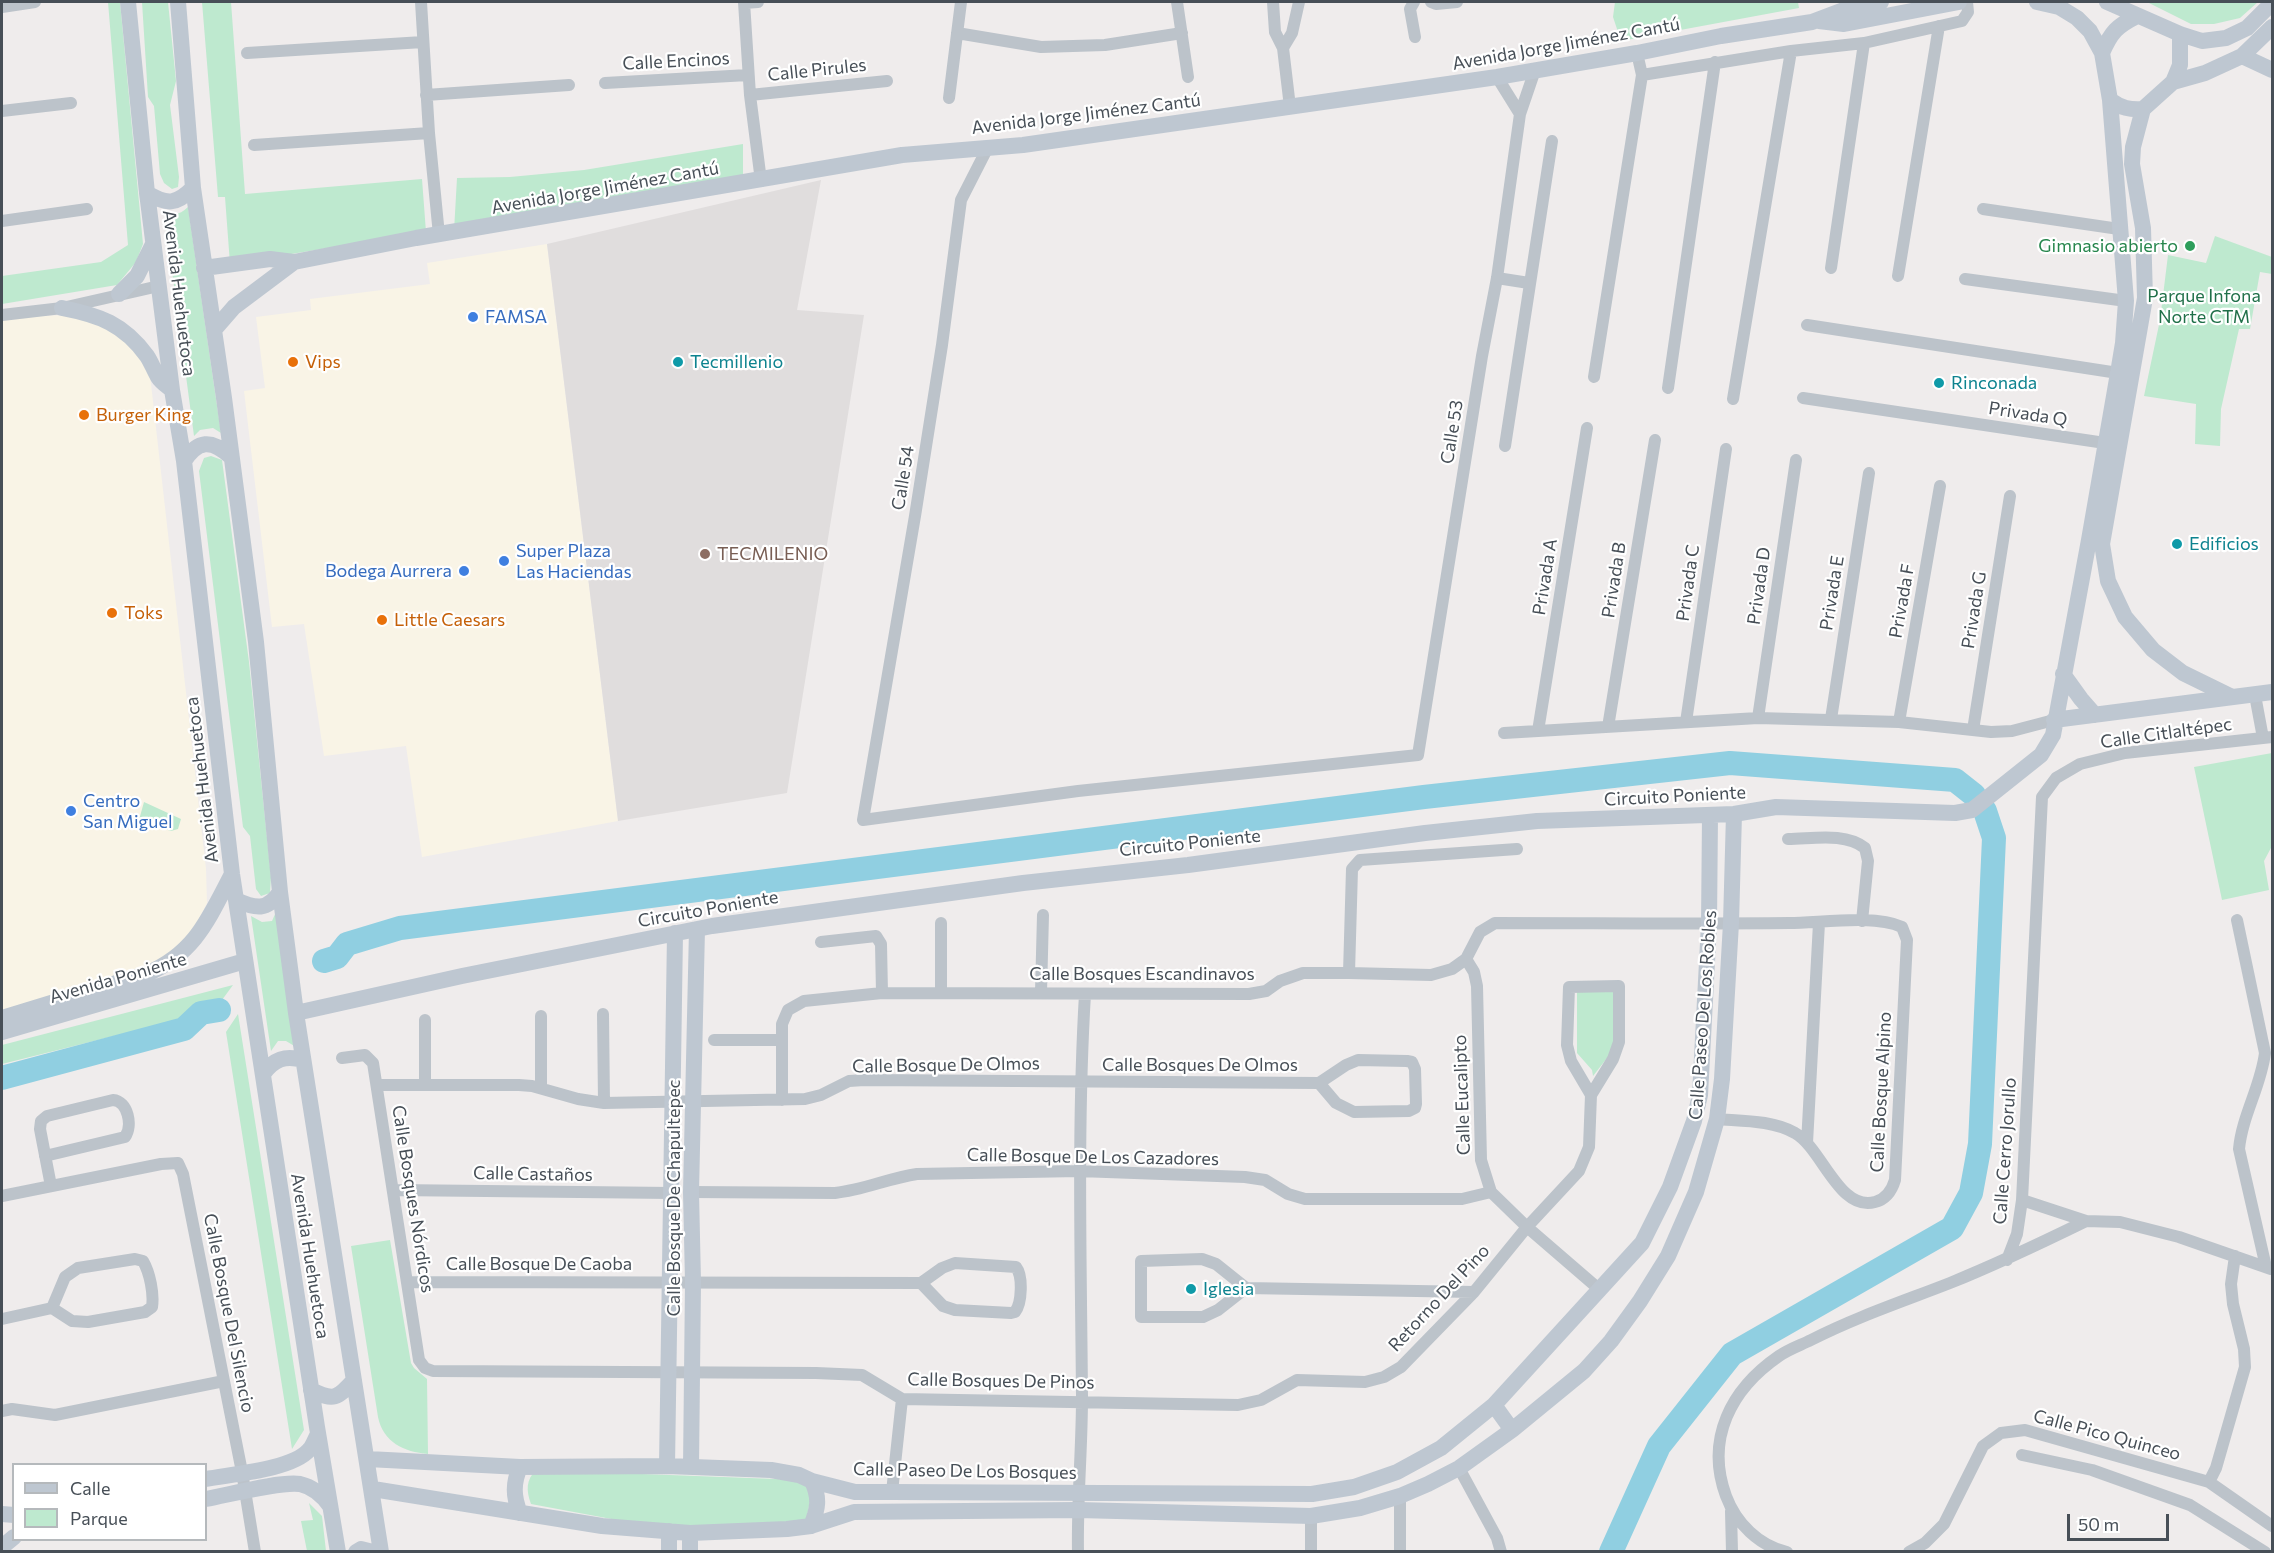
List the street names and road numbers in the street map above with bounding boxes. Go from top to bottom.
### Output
street label: Avenida Jorge Jiménez Cantú [1450,13,1682,75]
street label: Calle Encinos [622,47,730,75]
street label: Calle Pirules [767,54,867,86]
street label: Avenida Jorge Jiménez Cantú [970,89,1202,139]
street label: Avenida Jorge Jiménez Cantú [489,157,721,219]
street label: Avenida Huehuetoca [158,209,200,377]
street label: Privada Q [1987,397,2069,431]
street label: Calle 53 [1436,398,1468,466]
street label: Calle 54 [887,444,919,512]
street label: Privada A [1528,537,1562,617]
street label: Privada B [1597,541,1631,619]
street label: Privada C [1672,543,1704,623]
street label: Privada D [1743,546,1775,626]
street label: Privada E [1815,554,1849,632]
street label: Privada F [1885,562,1919,640]
street label: Privada G [1957,570,1991,650]
street label: Avenida Huehuetoca [181,696,223,864]
street label: Calle Citlaltépec [2099,713,2233,753]
street label: Circuito Poniente [1603,781,1747,811]
street label: Circuito Poniente [1118,825,1262,861]
street label: Circuito Poniente [636,886,780,932]
street label: Calle Paseo De Los Robles [1685,909,1721,1121]
street label: Avenida Poniente [47,948,189,1008]
street label: Calle Bosques Escandinavos [1029,963,1255,985]
street label: Calle Bosque Alpino [1866,1011,1896,1173]
street label: Calle Eucalipto [1449,1034,1475,1156]
street label: Calle Bosque De Olmos [852,1053,1040,1077]
street label: Calle Bosques De Olmos [1102,1054,1298,1076]
street label: Calle Cerro Jorullo [1989,1077,2021,1225]
street label: Calle Bosque De Chapultepec [663,1079,685,1317]
street label: Calle Bosques Nórdicos [387,1104,439,1294]
street label: Calle Bosque De Los Cazadores [967,1144,1219,1170]
street label: Calle Castaños [473,1162,593,1186]
street label: Avenida Huehuetoca [286,1172,334,1340]
street label: Calle Bosque Del Silencio [199,1212,259,1414]
street label: Retorno Del Pino [1384,1240,1494,1356]
street label: Calle Bosque De Caoba [446,1253,632,1275]
street label: Calle Bosques De Pinos [907,1369,1095,1393]
street label: Calle Pico Quinceo [2031,1405,2183,1465]
street label: Calle Paseo De Los Bosques [853,1458,1077,1484]

